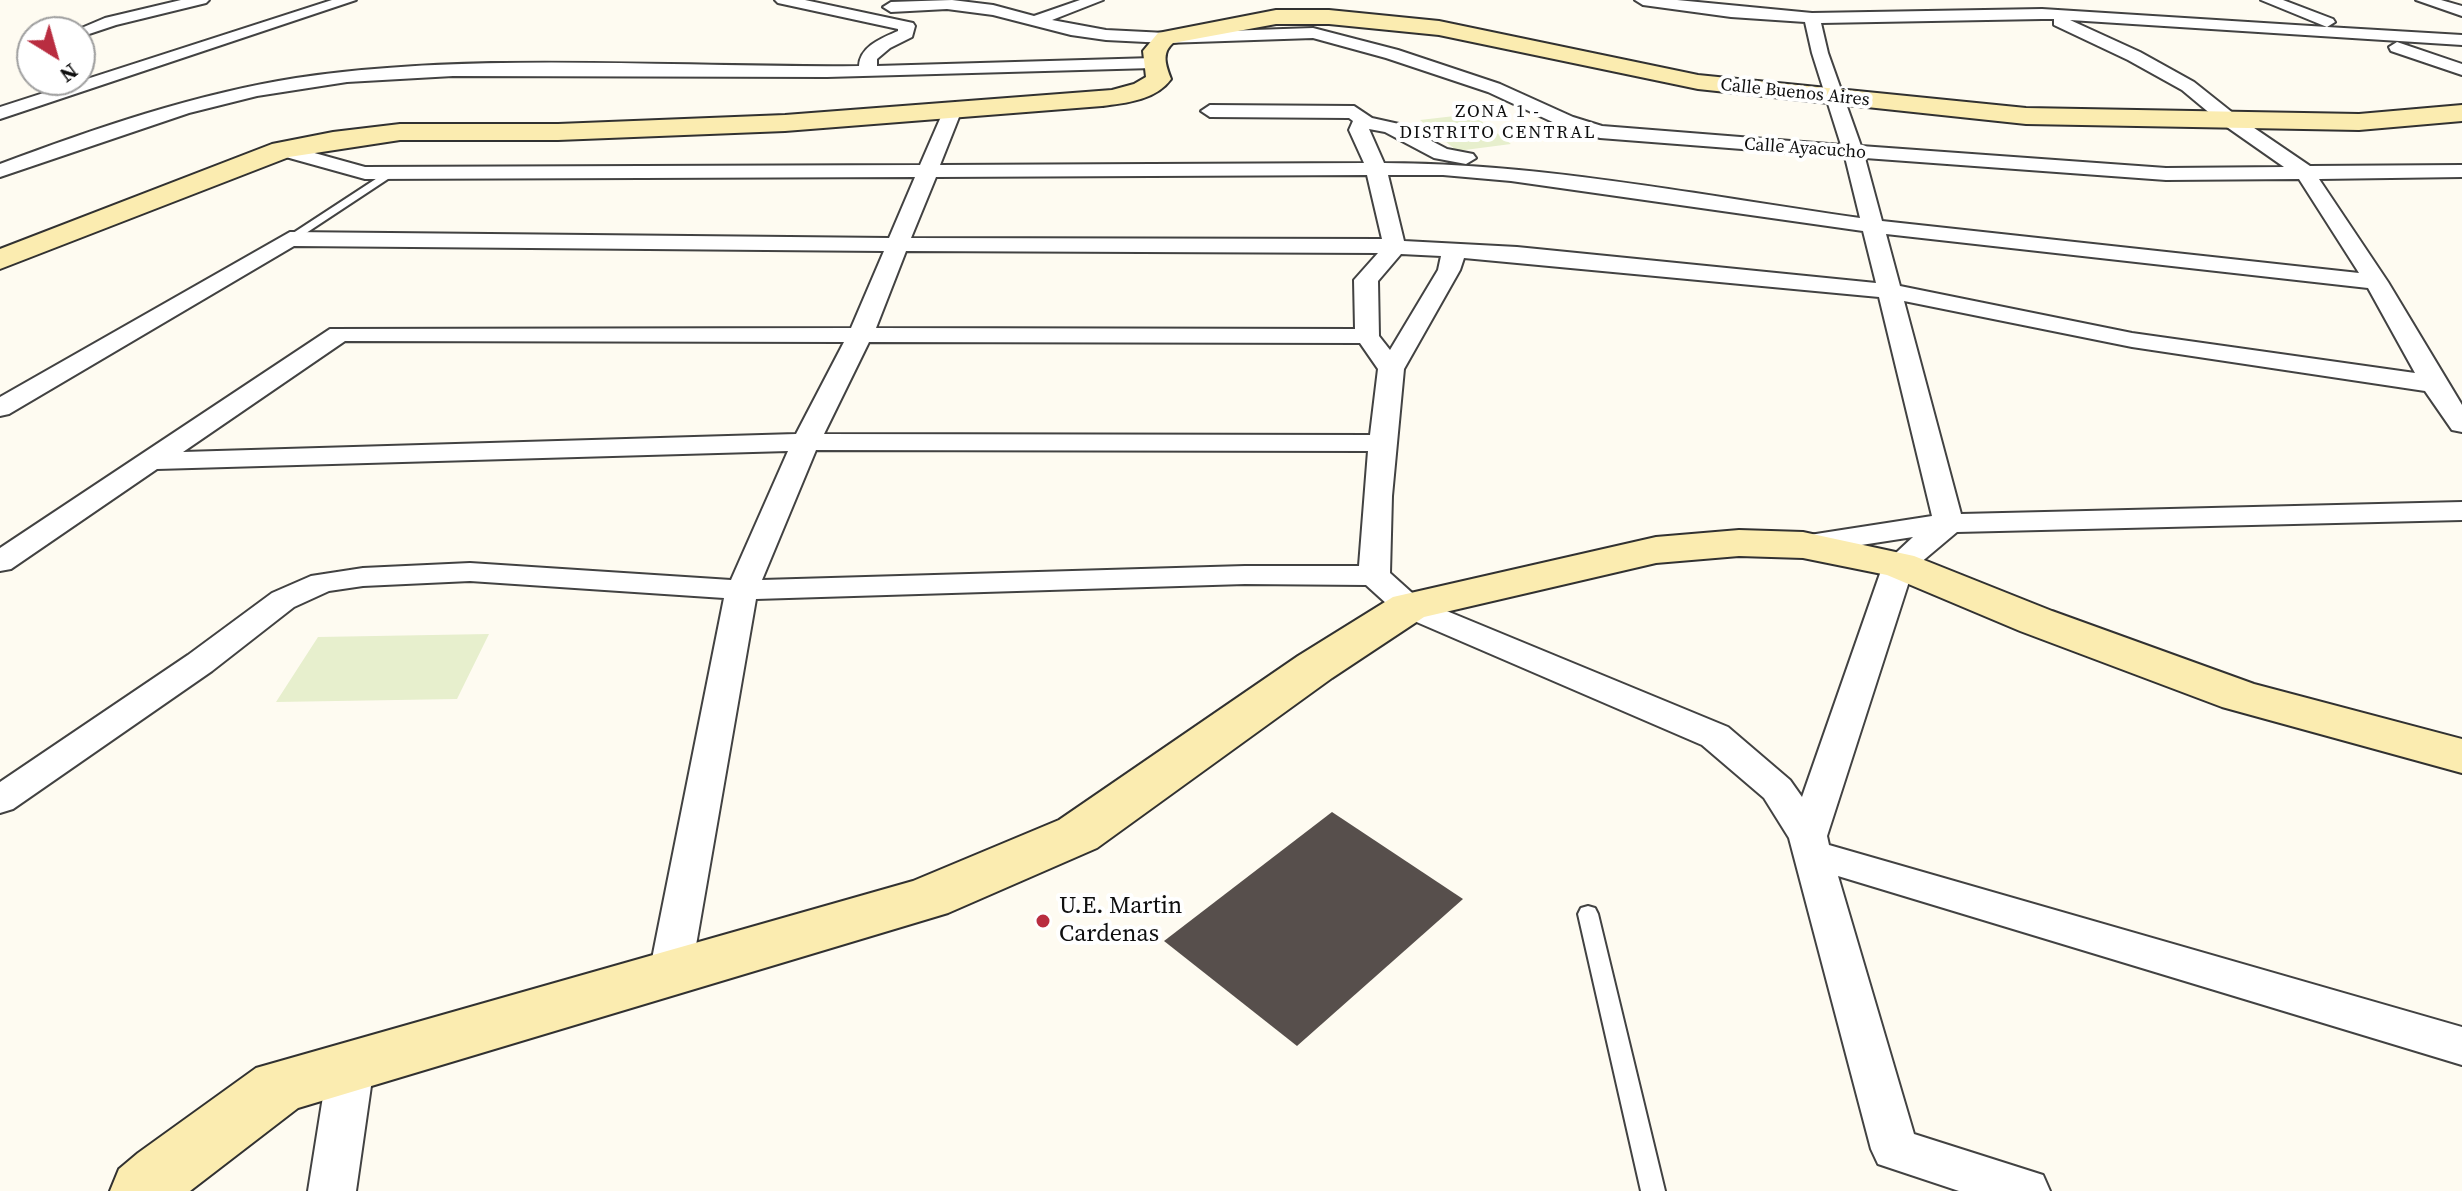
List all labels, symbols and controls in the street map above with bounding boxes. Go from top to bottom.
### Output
north arrow [16,16,96,96]
text: N [54,57,85,90]
street label: Calle Buenos Aires [1719,74,1871,112]
district label: ZONA 1 - DISTRITO CENTRAL [1399,101,1597,144]
street label: Calle Ayacucho [1743,134,1867,164]
place label: U.E. Martin Cardenas [1059,893,1182,949]
marker: U.E. Martin Cardenas [1034,912,1052,930]

